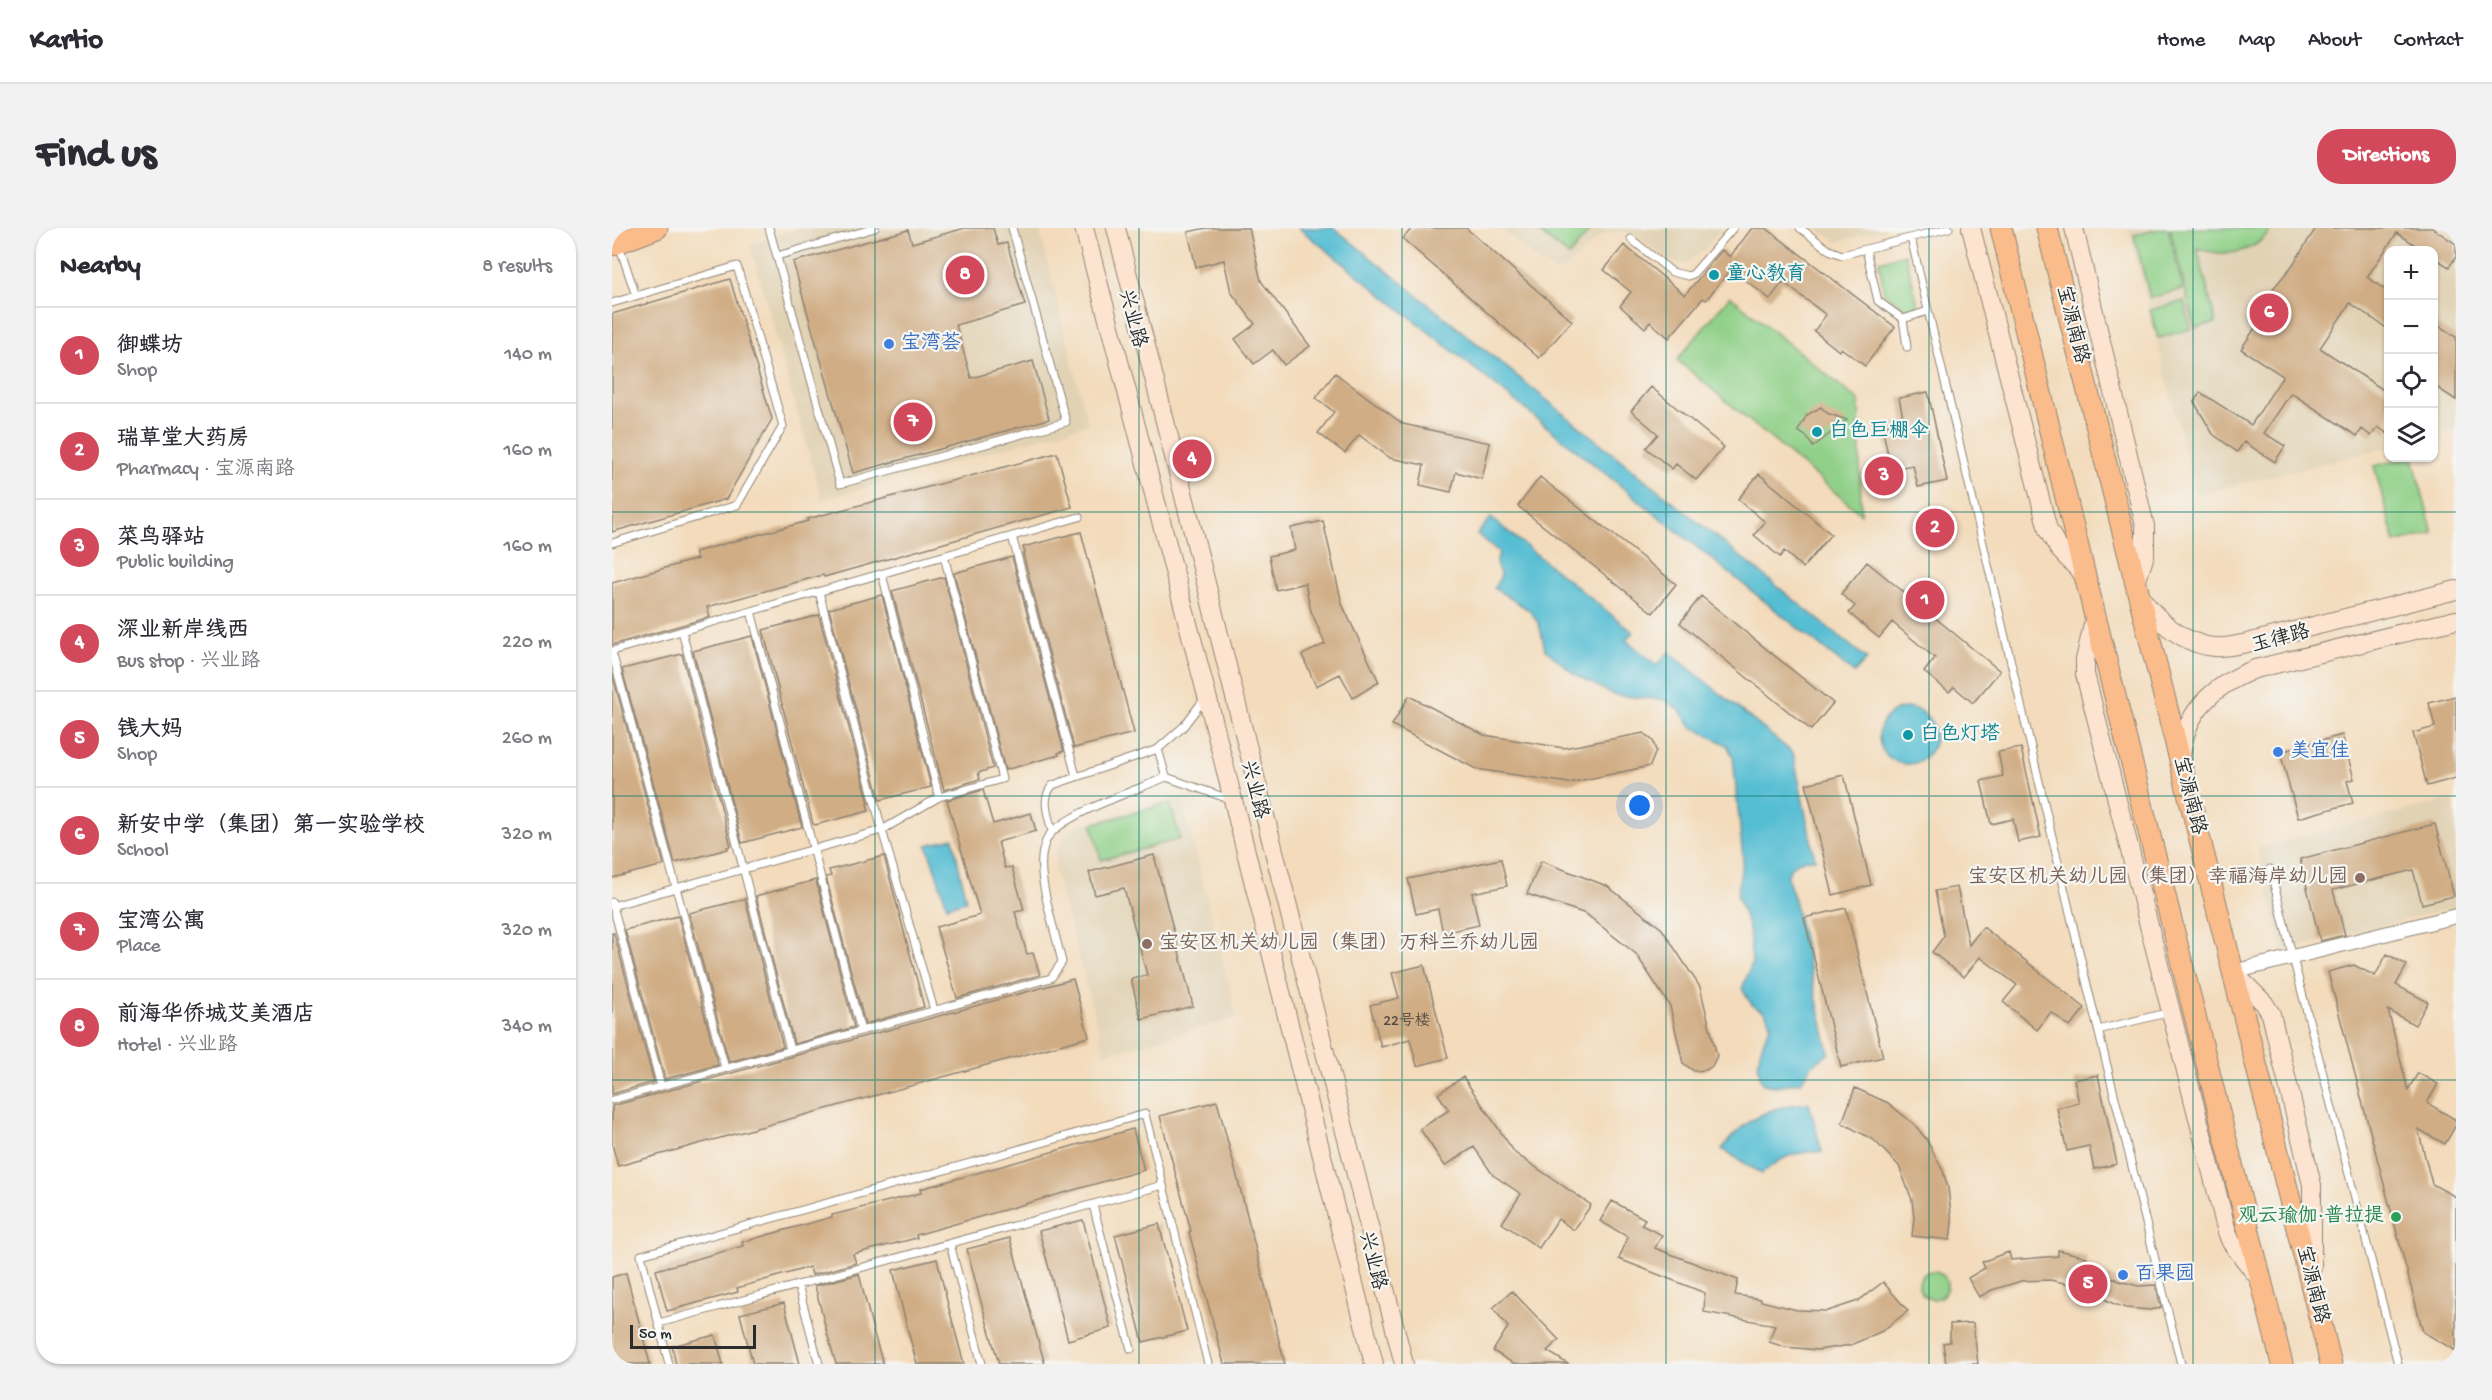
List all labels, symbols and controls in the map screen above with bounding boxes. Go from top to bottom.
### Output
text: Kartio [30,25,103,58]
text: Home [2157,29,2205,54]
text: Map [2238,29,2275,54]
text: About [2308,29,2361,54]
text: Contact [2394,29,2462,54]
button: Directions [2317,129,2456,184]
text: Find us [36,132,156,181]
map controls [2384,246,2438,462]
button: + [2384,246,2438,300]
text: Nearby [60,252,141,283]
pin: 8 [946,252,984,298]
text: 8 results [482,256,552,279]
place label: 童心教育 [1726,262,1806,287]
marker: 童心教育 [1707,268,1721,282]
street label: 宝源南路 [2050,283,2094,368]
street label: 兴业路 [1112,287,1152,352]
pin: 6 [2250,290,2288,335]
button: − [2384,300,2438,354]
place label: 宝湾荟 [901,331,961,356]
text: 御蝶坊 [117,334,183,360]
marker: 宝湾荟 [882,337,896,351]
text: 1 [75,344,84,367]
text: 140 m [504,344,552,367]
button: locate [2384,354,2438,408]
text: Shop [117,360,157,383]
pin: 7 [894,400,932,444]
button: layers [2384,408,2438,462]
place label: 白色巨棚伞 [1829,419,1929,444]
marker: 白色巨棚伞 [1810,425,1824,439]
text: 瑞草堂大药房 [117,427,249,453]
pin: 4 [1172,436,1212,482]
text: 2 [75,440,84,463]
text: 160 m [503,440,552,463]
pin: 3 [1864,454,1904,498]
text: Pharmacy · 宝源南路 [117,459,295,482]
pin: 2 [1916,506,1954,550]
text: 菜鸟驿站 [117,526,205,552]
text: 3 [74,536,85,559]
text: 160 m [503,536,552,559]
text: Public building [117,552,234,575]
pin: 1 [1906,578,1944,622]
text: 深业新岸线西 [117,619,249,645]
street label: 玉律路 [2249,619,2314,659]
text: 4 [75,632,84,655]
text: 220 m [502,632,552,655]
text: Bus stop · 兴业路 [117,651,260,674]
text: 钱大妈 [117,718,183,744]
place label: 白色灯塔 [1920,722,2000,747]
text: 5 [74,728,85,751]
text: 260 m [502,728,552,751]
marker: 白色灯塔 [1901,728,1915,742]
place label: 美宜佳 [2290,739,2350,764]
text: Shop [117,744,157,767]
marker: 美宜佳 [2271,745,2285,759]
street label: 宝源南路 [2167,754,2211,839]
street label: 兴业路 [1235,758,1274,823]
your location [1625,791,1654,820]
text: 新安中学（集团）第一实验学校 [117,814,425,840]
text: 6 [74,824,85,847]
text: 320 m [502,824,552,847]
text: School [117,840,169,863]
place label: 宝安区机关幼儿园（集团）幸福海岸幼儿园 [1968,865,2348,890]
marker: 宝安区机关幼儿园（集团）幸福海岸幼儿园 [2353,871,2367,885]
text: 宝湾公寓 [117,910,205,936]
text: 7 [74,920,85,943]
text: 320 m [502,920,552,943]
place label: 宝安区机关幼儿园（集团）万科兰乔幼儿园 [1159,931,1539,956]
text: Place [117,936,161,959]
marker: 宝安区机关幼儿园（集团）万科兰乔幼儿园 [1140,937,1154,951]
text: 前海华侨城艾美酒店 [117,1003,315,1029]
house number: 22号楼 [1383,1012,1431,1032]
text: 8 [74,1016,85,1039]
text: 340 m [502,1016,552,1039]
text: Hotel · 兴业路 [117,1035,237,1058]
place label: 观云瑜伽·普拉提 [2238,1204,2384,1229]
marker: 观云瑜伽·普拉提 [2389,1210,2403,1224]
street label: 兴业路 [1353,1229,1392,1294]
street label: 宝源南路 [2290,1243,2334,1328]
pin: 5 [2068,1262,2108,1306]
place label: 百果园 [2135,1263,2195,1287]
marker: 百果园 [2116,1268,2130,1282]
scale bar [630,1322,756,1350]
text: 50 m [639,1326,672,1345]

